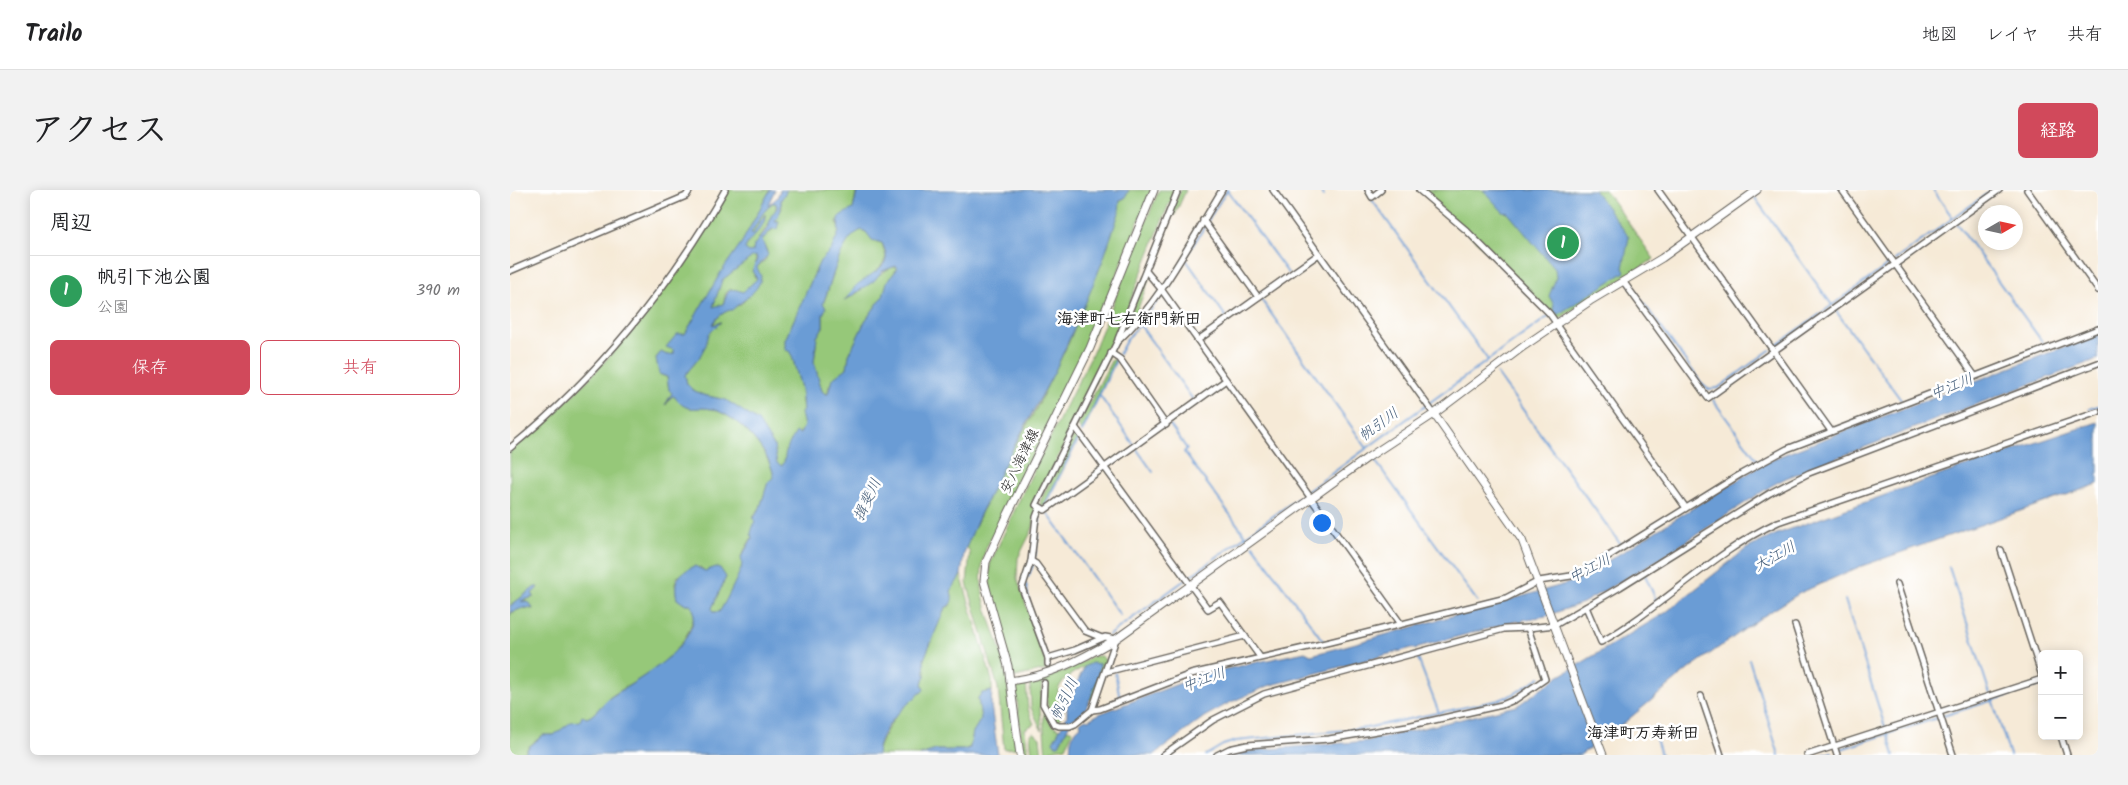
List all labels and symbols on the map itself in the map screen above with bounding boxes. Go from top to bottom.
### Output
north arrow [1978,205,2023,250]
pin: 1 [1547,224,1579,262]
district label: 海津町七右衛門新田 [1057,307,1201,332]
water label: 中江川 [1927,367,1977,407]
water label: 帆引川 [1354,402,1404,448]
street label: 安八海津線 [995,425,1045,497]
water label: 揖斐川 [848,475,888,525]
your location [1309,510,1335,536]
water label: 大江川 [1749,536,1801,578]
water label: 中江川 [1564,548,1616,590]
water label: 中江川 [1179,661,1229,699]
water label: 帆引川 [1045,674,1085,724]
district label: 海津町万寿新田 [1587,721,1699,746]

